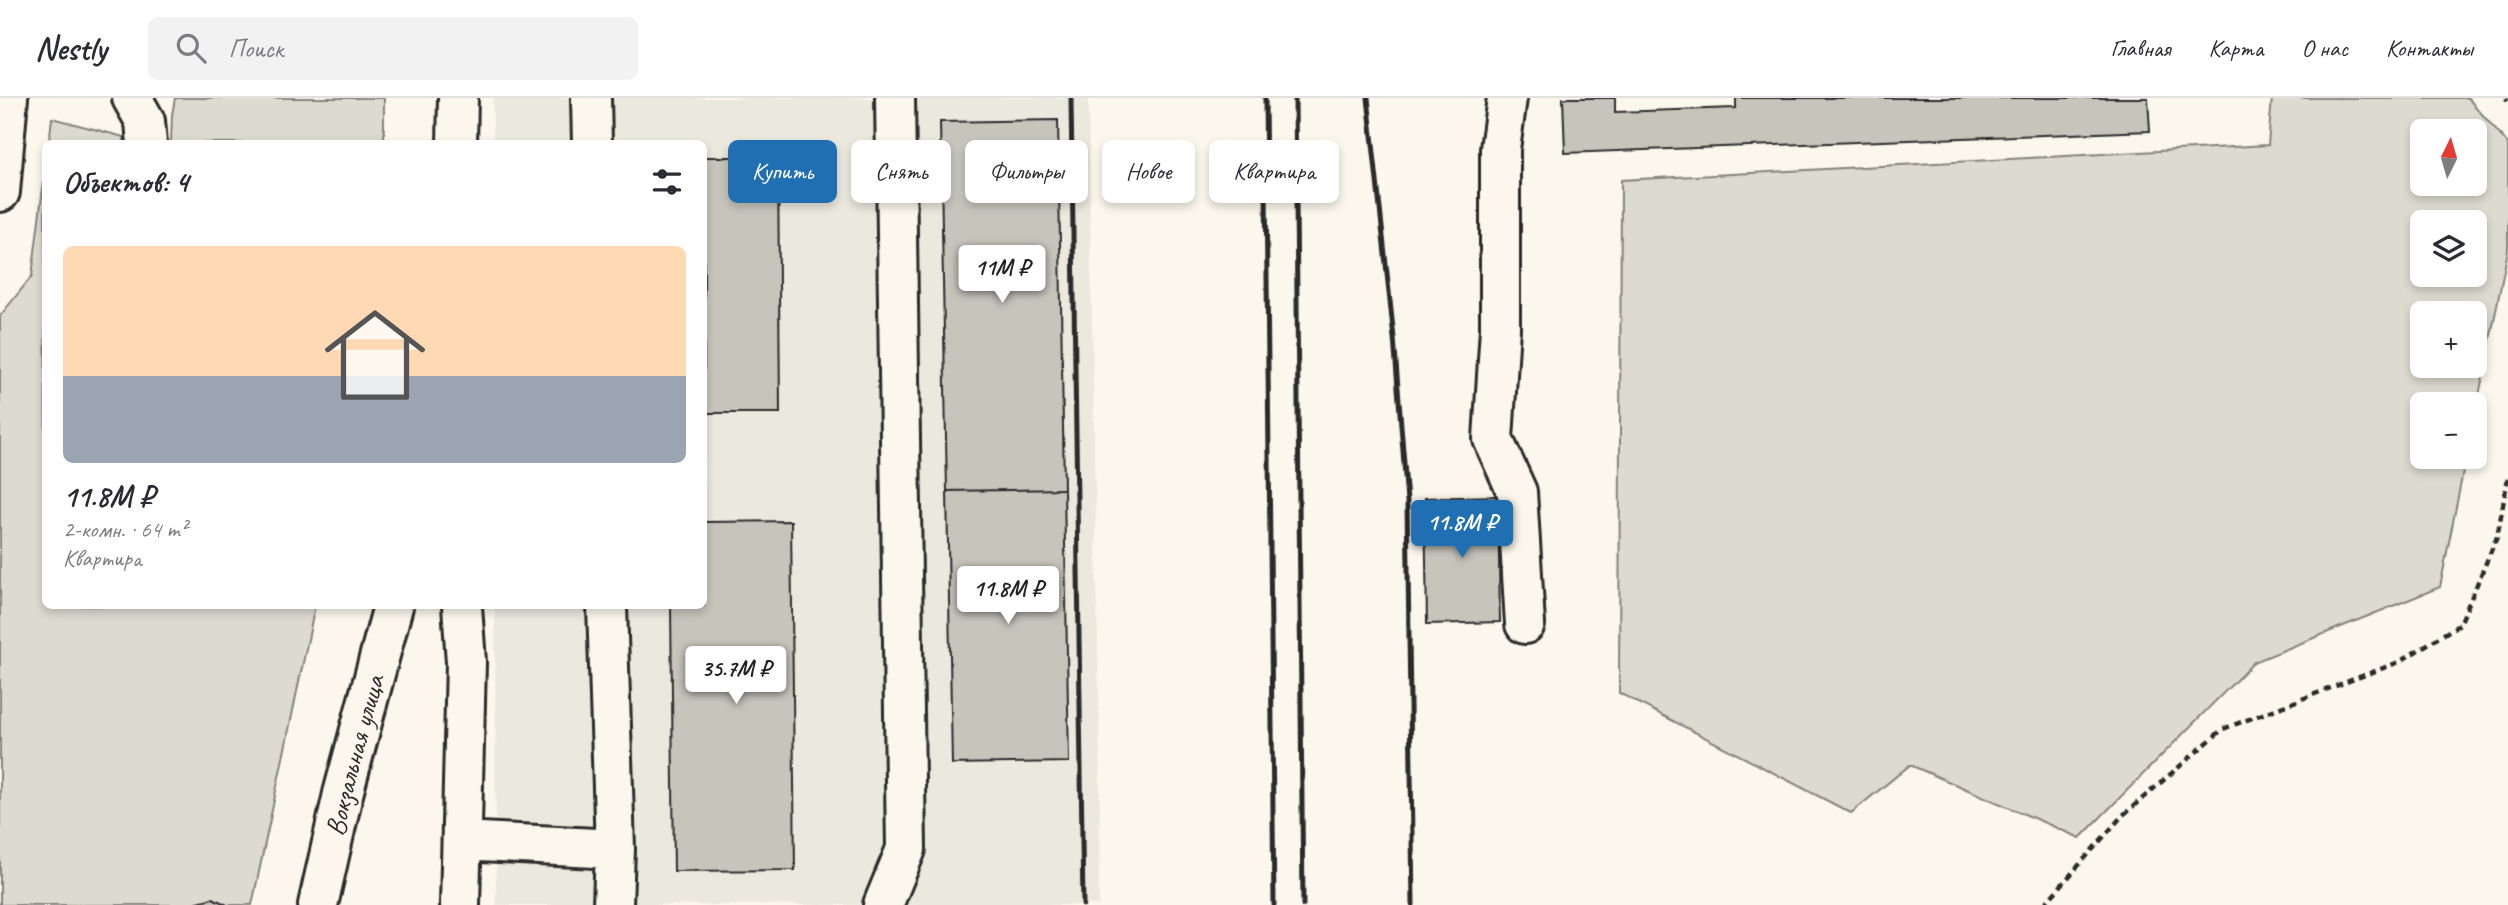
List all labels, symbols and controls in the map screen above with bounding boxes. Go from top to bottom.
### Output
search box [148,17,638,80]
text: Nestly [35,27,106,69]
icon: search [172,29,210,67]
text: Поиск [228,32,283,65]
text: Главная [2110,33,2171,63]
text: Карта [2209,33,2263,63]
text: О нас [2301,33,2348,63]
text: Контакты [2386,33,2473,63]
north arrow [2410,119,2487,196]
map controls [2410,119,2487,469]
chip: Купить [728,140,837,203]
chip: Снять [851,140,951,203]
chip: Фильтры [965,140,1088,203]
chip: Новое [1102,140,1195,203]
chip: Квартира [1209,140,1339,203]
text: Объектов: 4 [63,163,188,201]
icon: filters [648,163,686,201]
button: layers [2410,210,2487,287]
pin: 11M ₽ [953,246,1051,305]
text: 11M ₽ [975,253,1029,282]
icon: home [312,292,438,418]
button: + [2410,301,2487,378]
button: − [2410,392,2487,469]
text: 11.8M ₽ [63,477,154,515]
pin: 11.8M ₽ [1397,500,1527,560]
text: 11.8M ₽ [1427,508,1497,537]
text: 2-комн. · 64 m² [63,515,187,544]
text: Квартира [63,544,141,573]
pin: 11.8M ₽ [943,566,1073,626]
text: 11.8M ₽ [973,574,1043,603]
pin: 35.7M ₽ [671,646,801,706]
text: 35.7M ₽ [701,654,771,683]
street label: Вокзальная улица [317,670,392,839]

